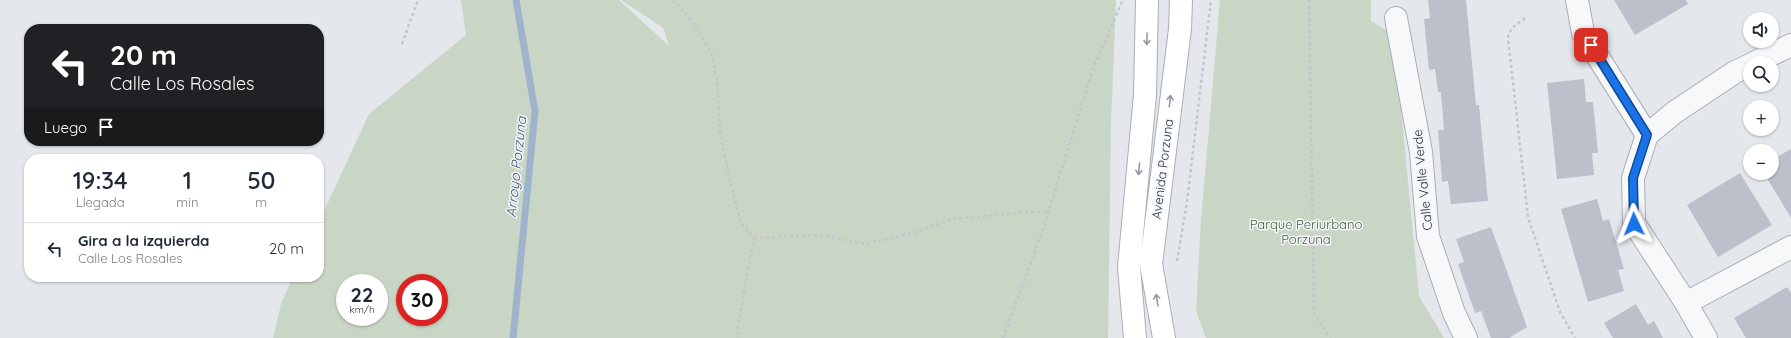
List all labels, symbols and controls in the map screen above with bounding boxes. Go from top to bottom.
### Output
map controls [1743,12,1779,180]
button: sound [1743,12,1779,48]
pin [1574,28,1608,62]
one-way arrow [1143,32,1150,45]
icon: arrive [1580,34,1602,56]
text: 20 m [110,37,177,72]
icon: left [44,40,96,92]
button: search [1743,56,1779,92]
text: Calle Los Rosales [110,72,255,95]
one-way arrow [1166,95,1174,108]
button: + [1743,100,1779,136]
water label: Arroyo Porzuna [502,114,530,218]
icon: arrive [95,116,117,138]
text: Luego [44,118,87,137]
street label: Avenida Porzuna [1148,118,1176,220]
street label: Calle Valle Verde [1409,129,1435,231]
button: − [1743,144,1779,180]
one-way arrow [1135,162,1142,175]
text: 19:34 [73,165,128,195]
text: 1 [183,165,192,195]
text: 50 [247,165,275,195]
text: Llegada [76,194,125,210]
text: min [176,194,198,210]
text: m [255,194,267,210]
position arrow [1613,203,1655,245]
park label: Parque Periurbano Porzuna [1250,216,1363,247]
text: Gira a la izquierda [78,231,210,250]
icon: left [44,238,66,260]
text: 20 m [269,239,304,258]
text: Calle Los Rosales [78,250,182,266]
speed limit sign: 30 [396,274,448,326]
text: 22 [351,282,373,307]
one-way arrow [1153,293,1161,306]
text: km/h [349,303,375,316]

